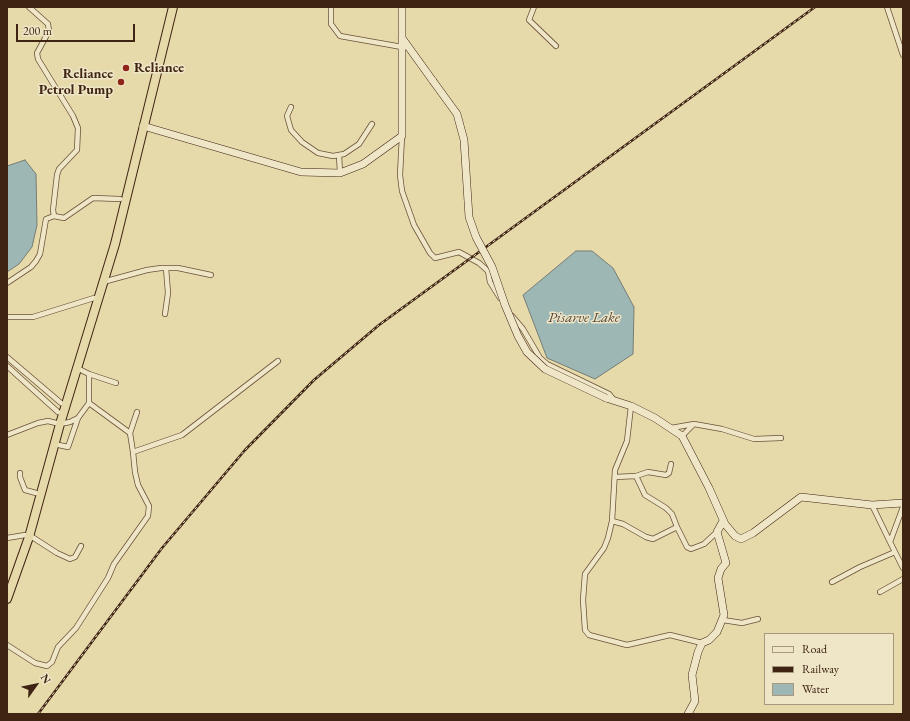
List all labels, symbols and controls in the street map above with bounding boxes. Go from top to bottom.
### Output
scale bar [18,16,137,42]
text: 200 m [23,23,52,39]
place label: Reliance [134,60,184,76]
marker: Reliance [121,63,131,73]
place label: Reliance Petrol Pump [39,66,113,98]
marker: Reliance Petrol Pump [116,77,126,87]
water label: Pisarve Lake [548,309,620,327]
legend [764,633,894,705]
text: Road [802,641,827,657]
text: Railway [802,661,839,677]
north arrow [16,665,56,705]
text: N [38,671,54,686]
text: Water [802,681,829,697]

